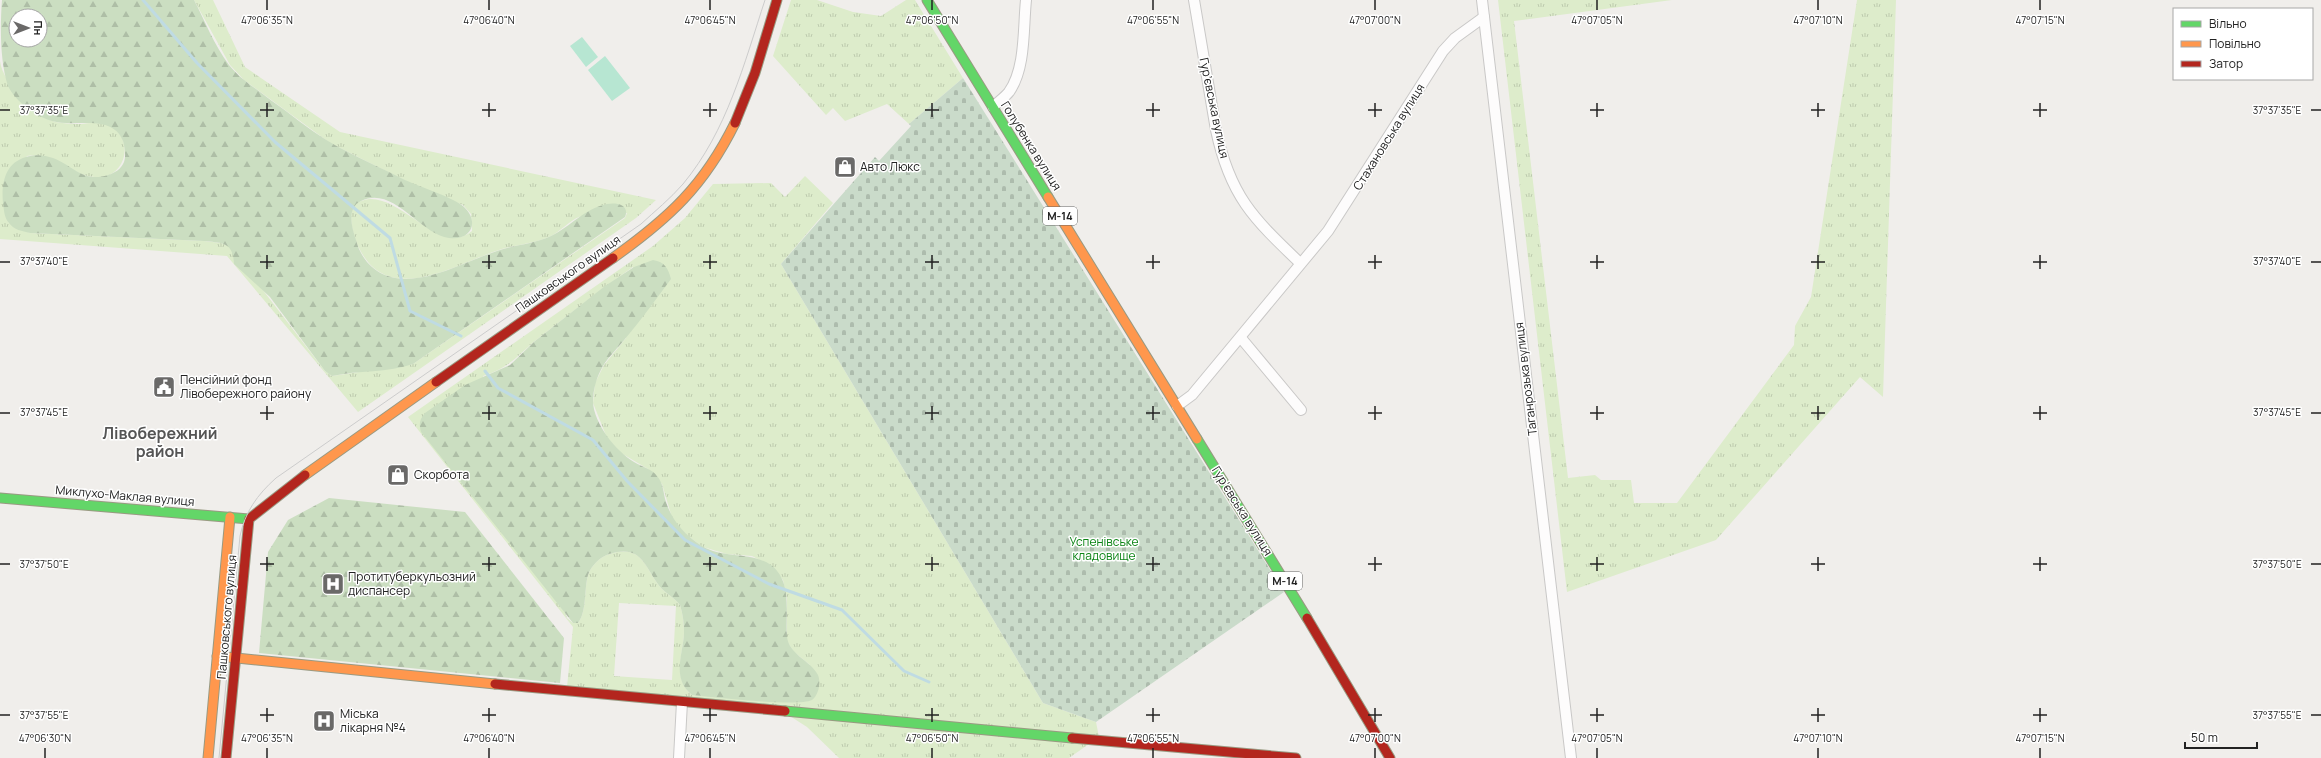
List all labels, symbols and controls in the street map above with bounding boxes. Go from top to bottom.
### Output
north arrow [8,8,48,48]
legend [2173,8,2313,80]
text: 47°06'35"N [241,13,293,27]
text: 47°06'40"N [463,13,515,27]
text: 47°06'45"N [684,13,736,27]
text: 47°06'50"N [906,13,958,27]
text: 47°06'55"N [1127,13,1179,27]
text: 47°07'00"N [1349,13,1401,27]
text: 47°07'05"N [1571,13,1623,27]
text: 47°07'10"N [1793,13,1843,27]
text: 47°07'15"N [2015,13,2065,27]
text: Вільно [2209,15,2247,32]
text: Пн [31,21,46,36]
text: Повільно [2209,35,2261,52]
text: Затор [2209,55,2243,72]
street label: Гур’євська вулиця [1196,56,1233,160]
street label: Стахановська вулиця [1349,80,1428,193]
street label: Голубенка вулиця [997,98,1066,194]
text: 37°37'35"E [20,103,69,117]
text: 37°37'35"E [2253,103,2302,117]
shop icon: Авто Люкс [832,154,858,180]
place label: Авто Люкс [860,158,920,175]
road number: М-14 [1043,207,1077,225]
street label: Пашковського вулиця [512,231,624,316]
text: 37°37'40"E [20,254,68,268]
text: 37°37'40"E [2253,254,2301,268]
street label: Таганрозька вулиця [1510,321,1541,437]
place label: Пенсійний фонд Лівобережного району [180,371,312,402]
public building icon: Пенсійний фонд Лівобережного району [151,374,177,400]
text: 37°37'45"E [20,405,68,419]
text: 37°37'45"E [2253,405,2301,419]
district label: Лівобережний район [103,422,217,462]
shop icon: Скорбота [385,462,411,488]
street label: Гур’євська вулиця [1208,463,1277,559]
place label: Скорбота [414,466,469,483]
street label: Миклухо-Маклая вулиця [55,481,195,510]
park label: Успенівське кладовище [1069,533,1139,564]
street label: Пашковського вулиця [213,554,240,680]
text: 37°37'50"E [19,557,69,571]
text: 37°37'50"E [2252,557,2302,571]
place label: Протитуберкульозний диспансер [348,568,476,599]
hospital icon: Протитуберкульозний диспансер [320,571,346,597]
road number: М-14 [1268,572,1302,590]
place label: Міська лікарня №4 [340,705,406,736]
text: 37°37'55"E [20,708,69,722]
hospital icon: Міська лікарня №4 [311,708,337,734]
text: 37°37'55"E [2253,708,2302,722]
scale bar [2185,724,2257,750]
text: 50 m [2191,729,2218,746]
text: 47°06'30"N [19,731,71,745]
text: 47°06'35"N [241,731,293,745]
text: 47°06'40"N [463,731,515,745]
text: 47°06'45"N [684,731,736,745]
text: 47°06'50"N [906,731,958,745]
text: 47°06'55"N [1127,731,1179,745]
text: 47°07'00"N [1349,731,1401,745]
text: 47°07'05"N [1571,731,1623,745]
text: 47°07'10"N [1793,731,1843,745]
text: 47°07'15"N [2015,731,2065,745]

